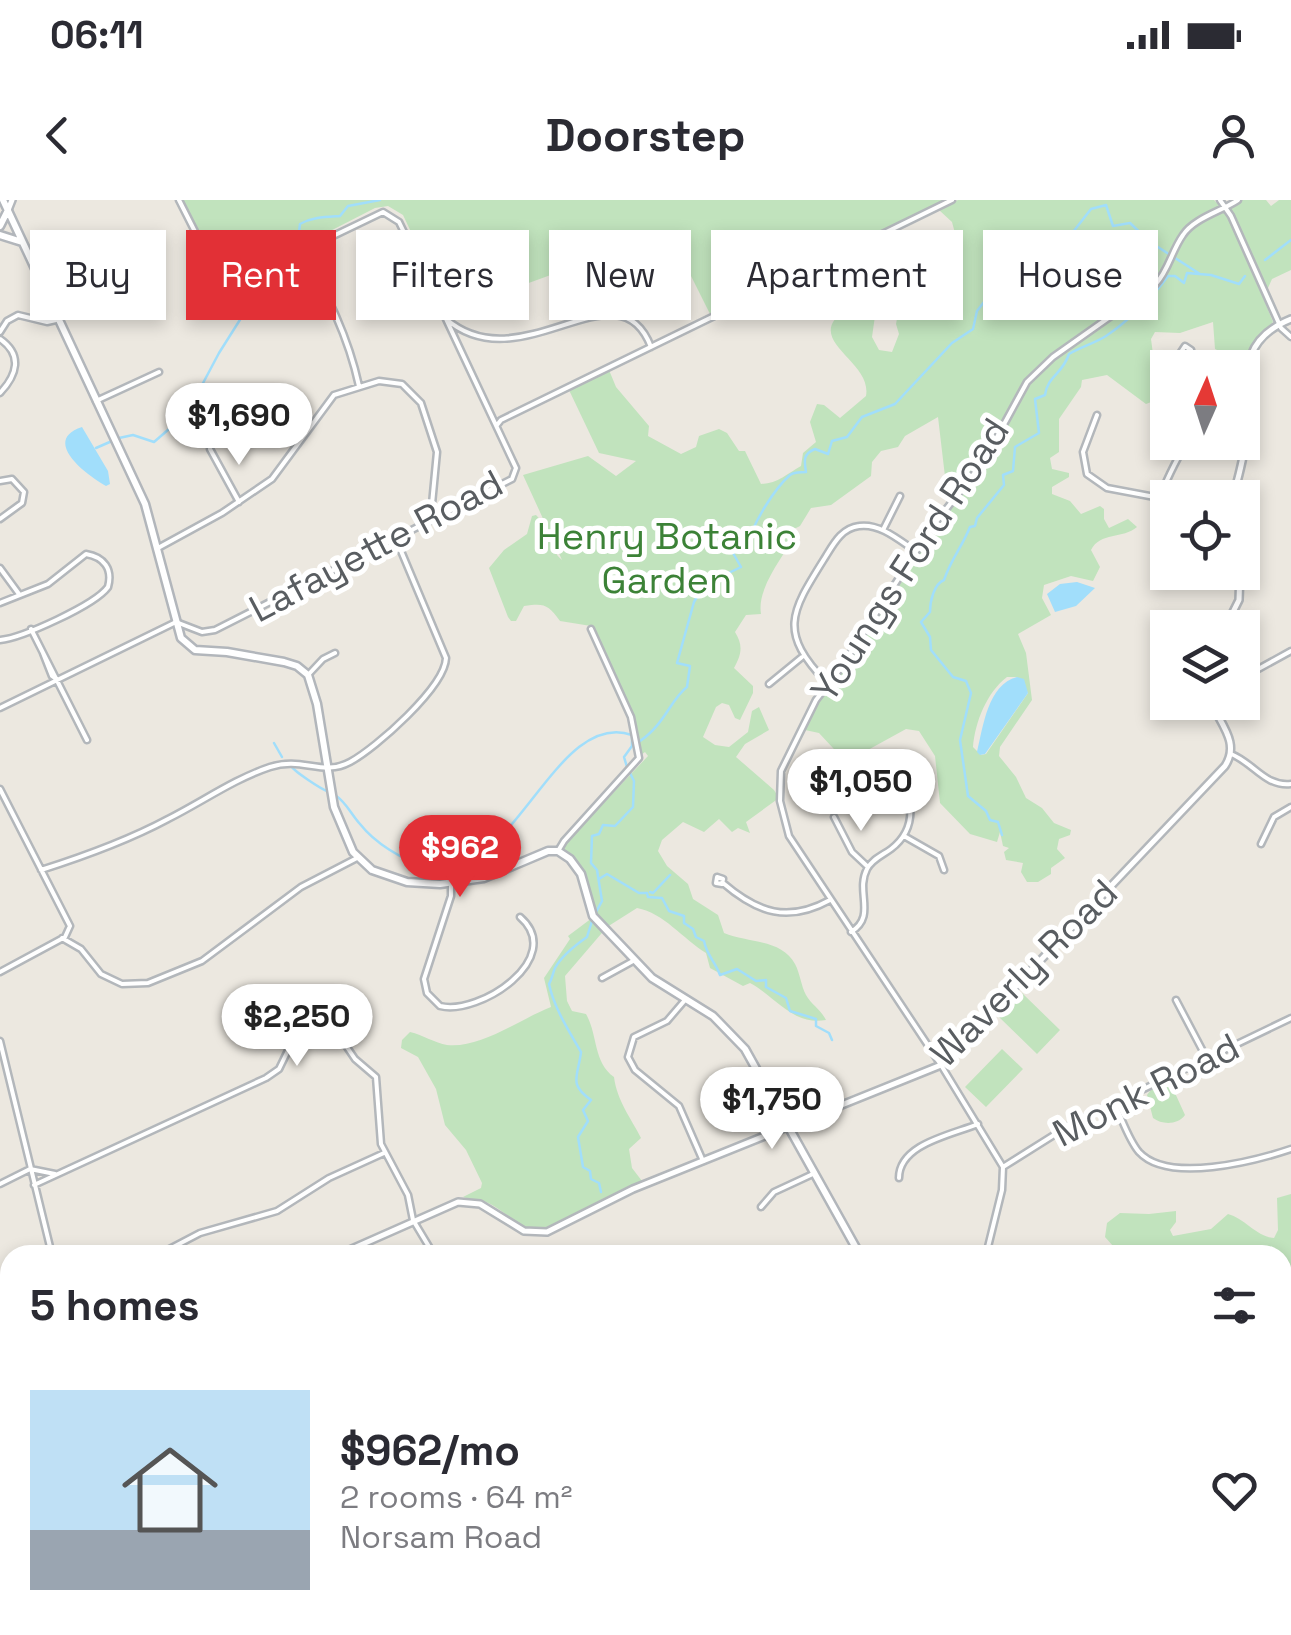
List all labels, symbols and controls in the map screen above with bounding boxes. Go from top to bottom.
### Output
text: 06:11 [50,11,144,59]
text: Doorstep [546,107,745,164]
icon: back [30,108,85,163]
icon: person [1206,108,1261,163]
chip: Buy [30,230,166,320]
chip: Rent [186,230,336,320]
chip: Filters [356,230,529,320]
chip: New [549,230,691,320]
chip: Apartment [711,230,963,320]
chip: House [983,230,1158,320]
north arrow [1150,350,1260,460]
map controls [1150,350,1260,720]
pin: $1,690 [158,383,320,468]
text: $1,690 [187,395,291,435]
street label: Youngs Ford Road [800,409,1020,711]
street label: Lafayette Road [241,459,511,633]
button: locate [1150,480,1260,590]
park label: Henry Botanic Garden [537,512,797,604]
button: layers [1150,610,1260,720]
pin: $1,050 [780,749,942,834]
text: $1,050 [809,761,913,801]
pin: $962 [401,815,519,900]
text: $962 [421,827,499,867]
street label: Waverly Road [920,869,1128,1077]
pin: $2,250 [216,984,378,1069]
text: $2,250 [244,996,350,1036]
street label: Monk Road [1045,1023,1247,1157]
pin: $1,750 [691,1067,853,1152]
text: $1,750 [722,1079,822,1119]
icon: filters [1207,1278,1262,1333]
text: 5 homes [30,1279,200,1332]
text: $962/mo [340,1424,520,1477]
icon: home [110,1430,230,1550]
icon: heart [1207,1463,1262,1518]
text: 2 rooms · 64 m² [340,1477,572,1517]
text: Norsam Road [340,1517,542,1557]

